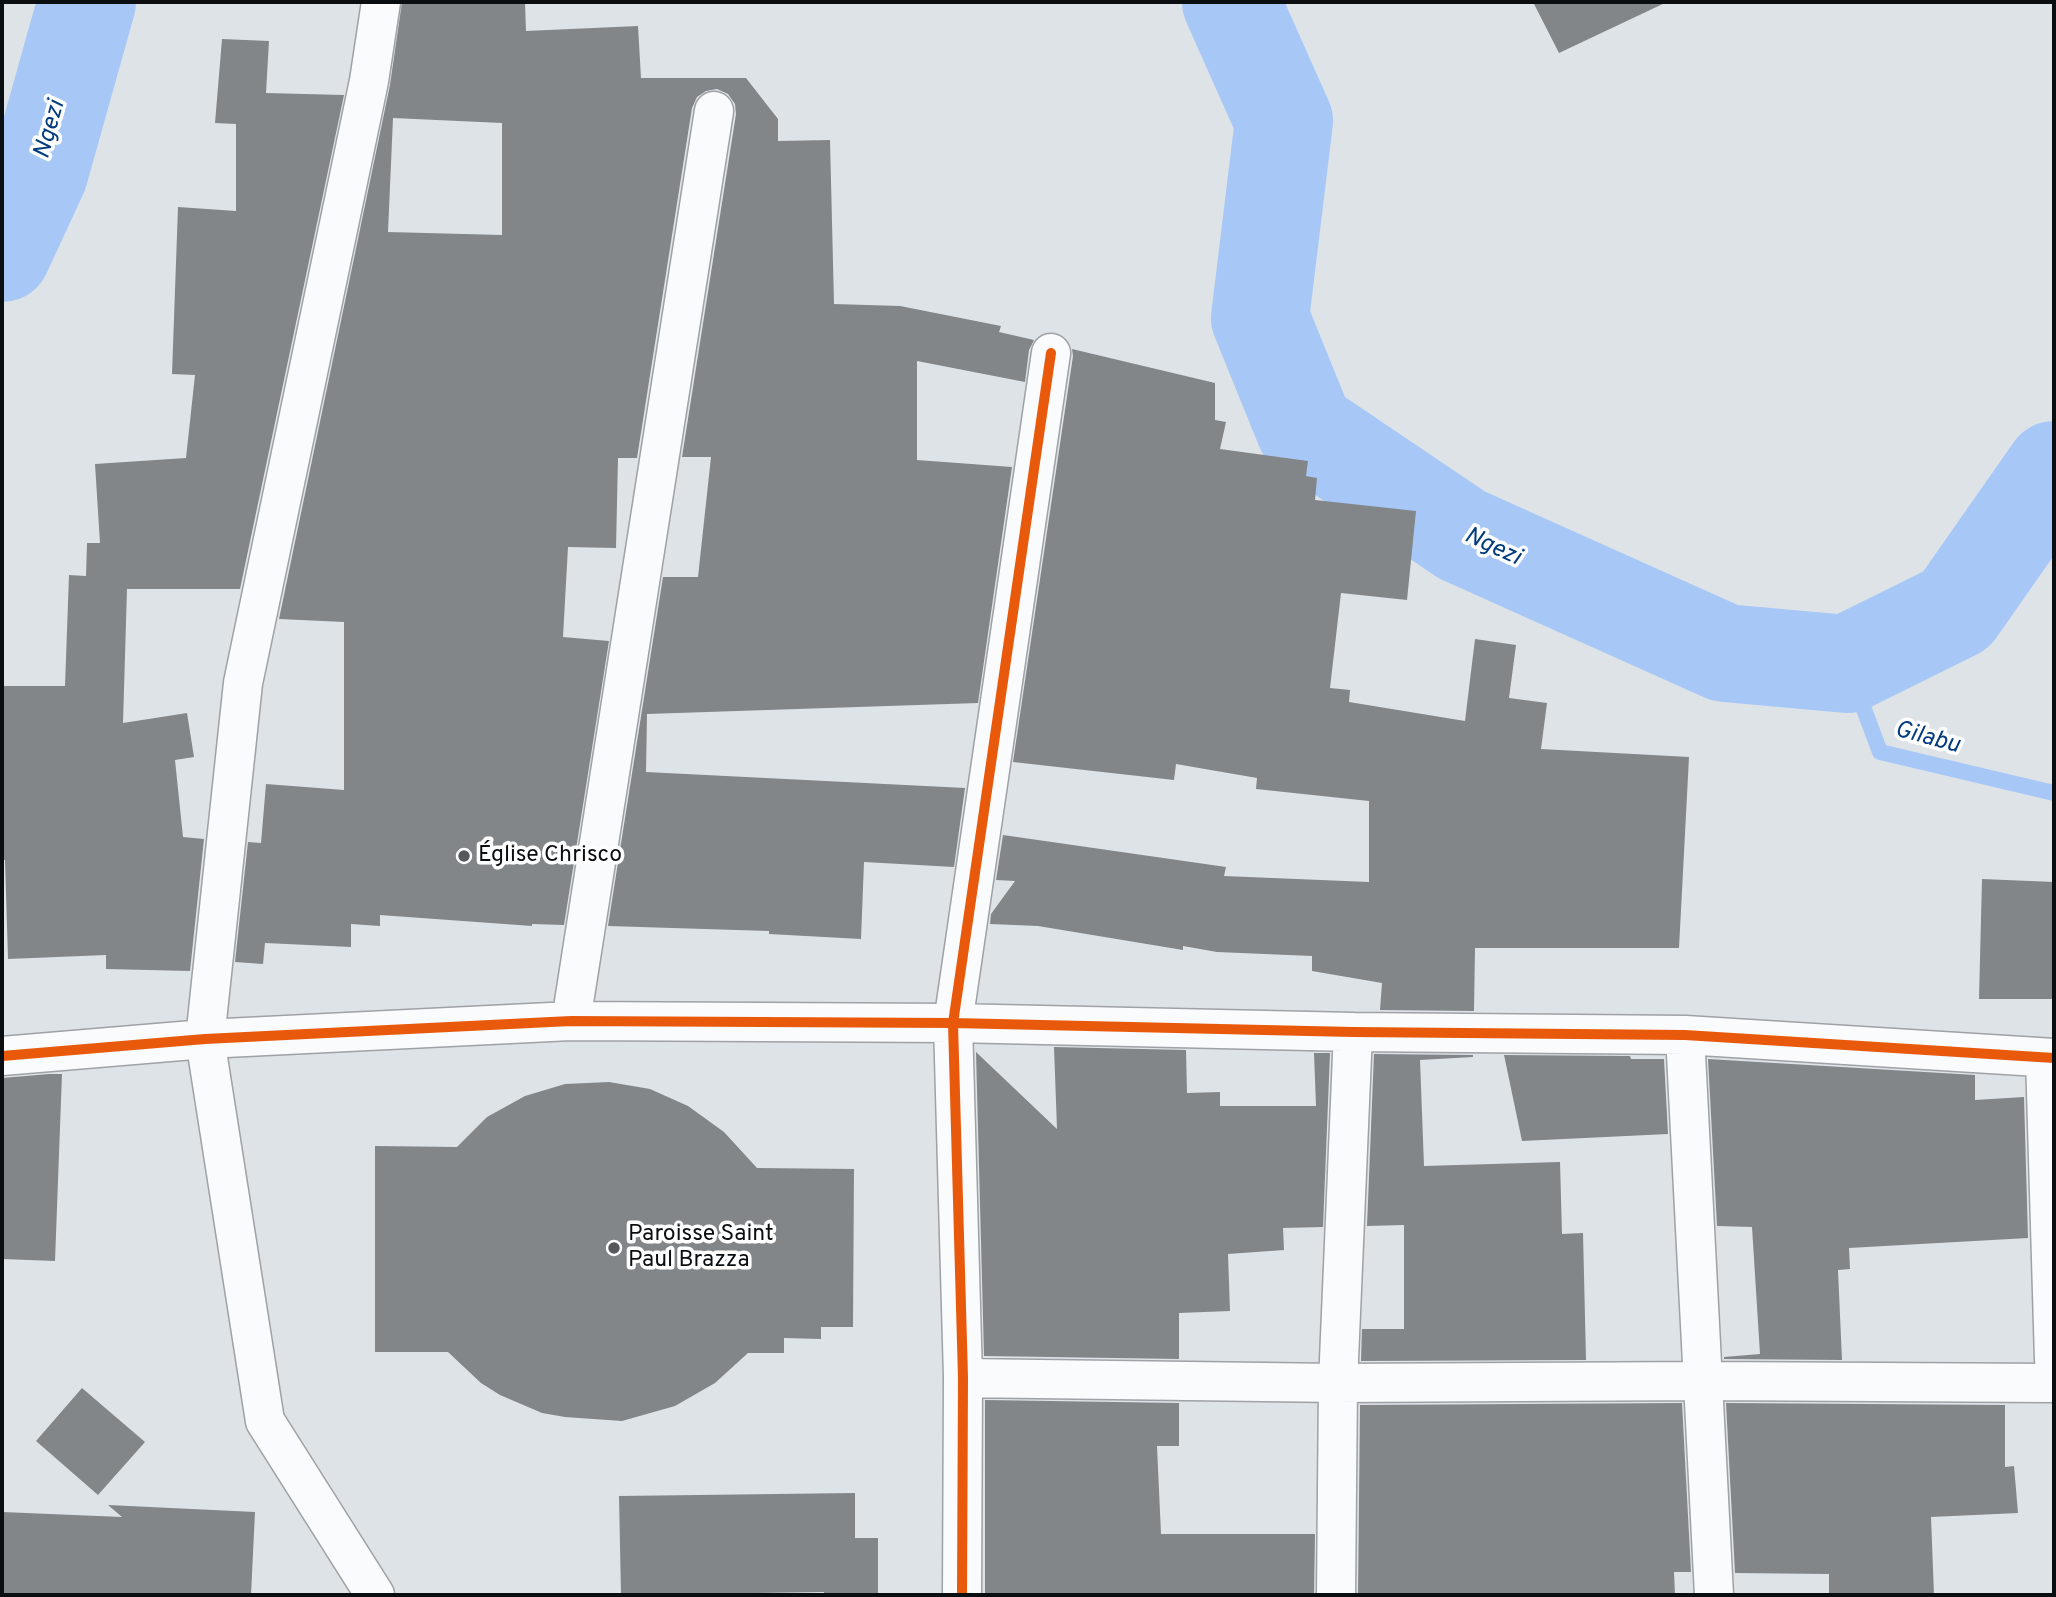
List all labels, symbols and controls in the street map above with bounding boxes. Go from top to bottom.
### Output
water label: Ngezi [29,98,73,162]
water label: Ngezi [1459,522,1525,574]
water label: Gilabu [1891,717,1963,761]
place label: Église Chrisco [478,842,622,870]
marker: Église Chrisco [456,848,472,864]
place label: Paroisse Saint Paul Brazza [628,1221,774,1275]
marker: Paroisse Saint Paul Brazza [606,1240,622,1256]

